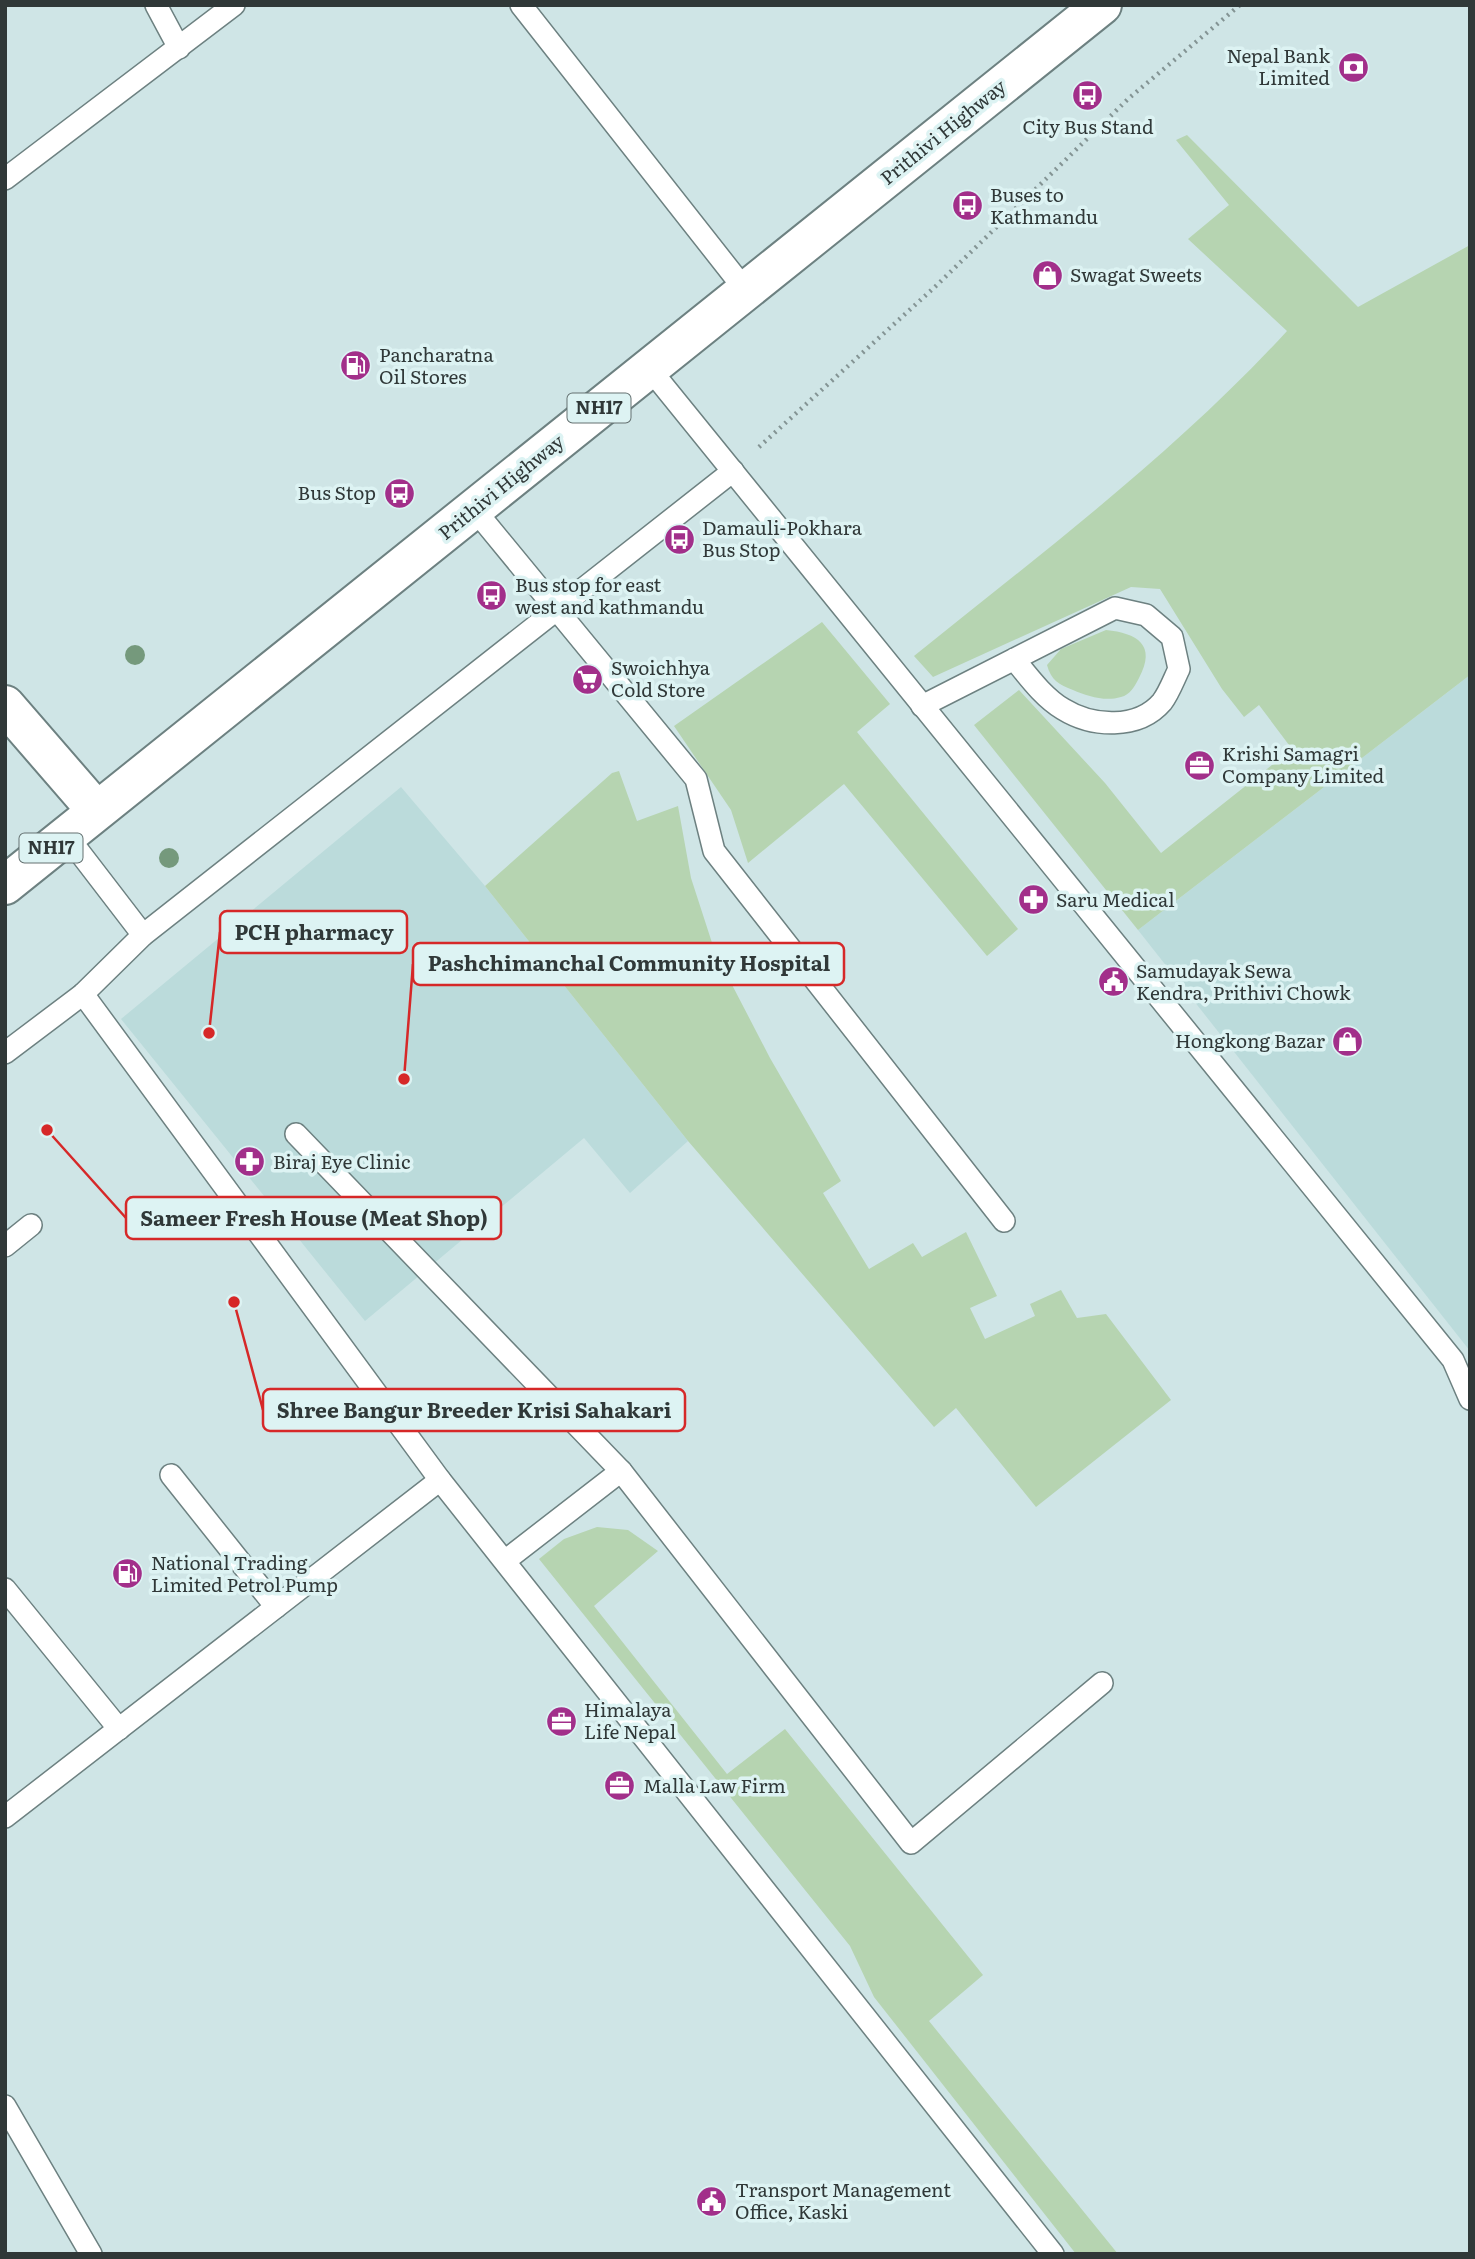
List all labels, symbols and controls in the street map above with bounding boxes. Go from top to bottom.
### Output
place label: Nepal Bank Limited [1227,41,1330,91]
bank icon: Nepal Bank Limited [1336,50,1370,84]
street label: Prithivi Highway [874,72,1011,191]
bus stop icon: City Bus Stand [1071,79,1105,113]
place label: City Bus Stand [1022,112,1154,140]
place label: Buses to Kathmandu [990,180,1098,230]
bus stop icon: Buses to Kathmandu [950,189,984,223]
shop icon: Swagat Sweets [1030,258,1064,292]
place label: Swagat Sweets [1070,260,1202,288]
place label: Pancharatna Oil Stores [379,340,494,390]
fuel station icon: Pancharatna Oil Stores [339,349,373,383]
road number: NH17 [568,394,630,422]
street label: Prithivi Highway [432,427,569,546]
bus stop icon: Bus Stop [382,476,416,510]
place label: Bus Stop [298,478,376,506]
place label: Damauli-Pokhara Bus Stop [702,513,863,563]
bus stop icon: Damauli-Pokhara Bus Stop [662,522,696,556]
place label: Bus stop for east west and kathmandu [515,570,704,620]
bus stop icon: Bus stop for east west and kathmandu [475,579,509,613]
place label: Swoichhya Cold Store [611,653,711,703]
supermarket icon: Swoichhya Cold Store [571,662,605,696]
place label: Krishi Samagri Company Limited [1222,739,1385,789]
office icon: Krishi Samagri Company Limited [1182,748,1216,782]
road number: NH17 [20,834,82,862]
pharmacy icon: Saru Medical [1016,883,1050,917]
place label: Saru Medical [1056,885,1175,913]
callout: PCH pharmacy [220,911,407,953]
text: PCH pharmacy [234,915,394,946]
callout: Pashchimanchal Community Hospital [413,943,844,985]
text: Pashchimanchal Community Hospital [428,946,831,977]
place label: Samudayak Sewa Kendra, Prithivi Chowk [1136,956,1351,1006]
public building icon: Samudayak Sewa Kendra, Prithivi Chowk [1096,965,1130,999]
shop icon: Hongkong Bazar [1331,1024,1365,1058]
place label: Hongkong Bazar [1175,1026,1325,1054]
pharmacy icon: Biraj Eye Clinic [233,1145,267,1179]
place label: Biraj Eye Clinic [273,1147,410,1175]
callout: Sameer Fresh House (Meat Shop) [126,1197,501,1239]
text: Sameer Fresh House (Meat Shop) [140,1201,488,1232]
callout: Shree Bangur Breeder Krisi Sahakari [263,1389,685,1431]
text: Shree Bangur Breeder Krisi Sahakari [277,1393,672,1424]
place label: National Trading Limited Petrol Pump [151,1548,338,1598]
fuel station icon: National Trading Limited Petrol Pump [111,1557,145,1591]
place label: Himalaya Life Nepal [584,1695,676,1745]
office icon: Himalaya Life Nepal [544,1704,578,1738]
office icon: Malla Law Firm [603,1769,637,1803]
place label: Malla Law Firm [643,1771,786,1799]
place label: Transport Management Office, Kaski [735,2175,951,2225]
public building icon: Transport Management Office, Kaski [695,2184,729,2218]

